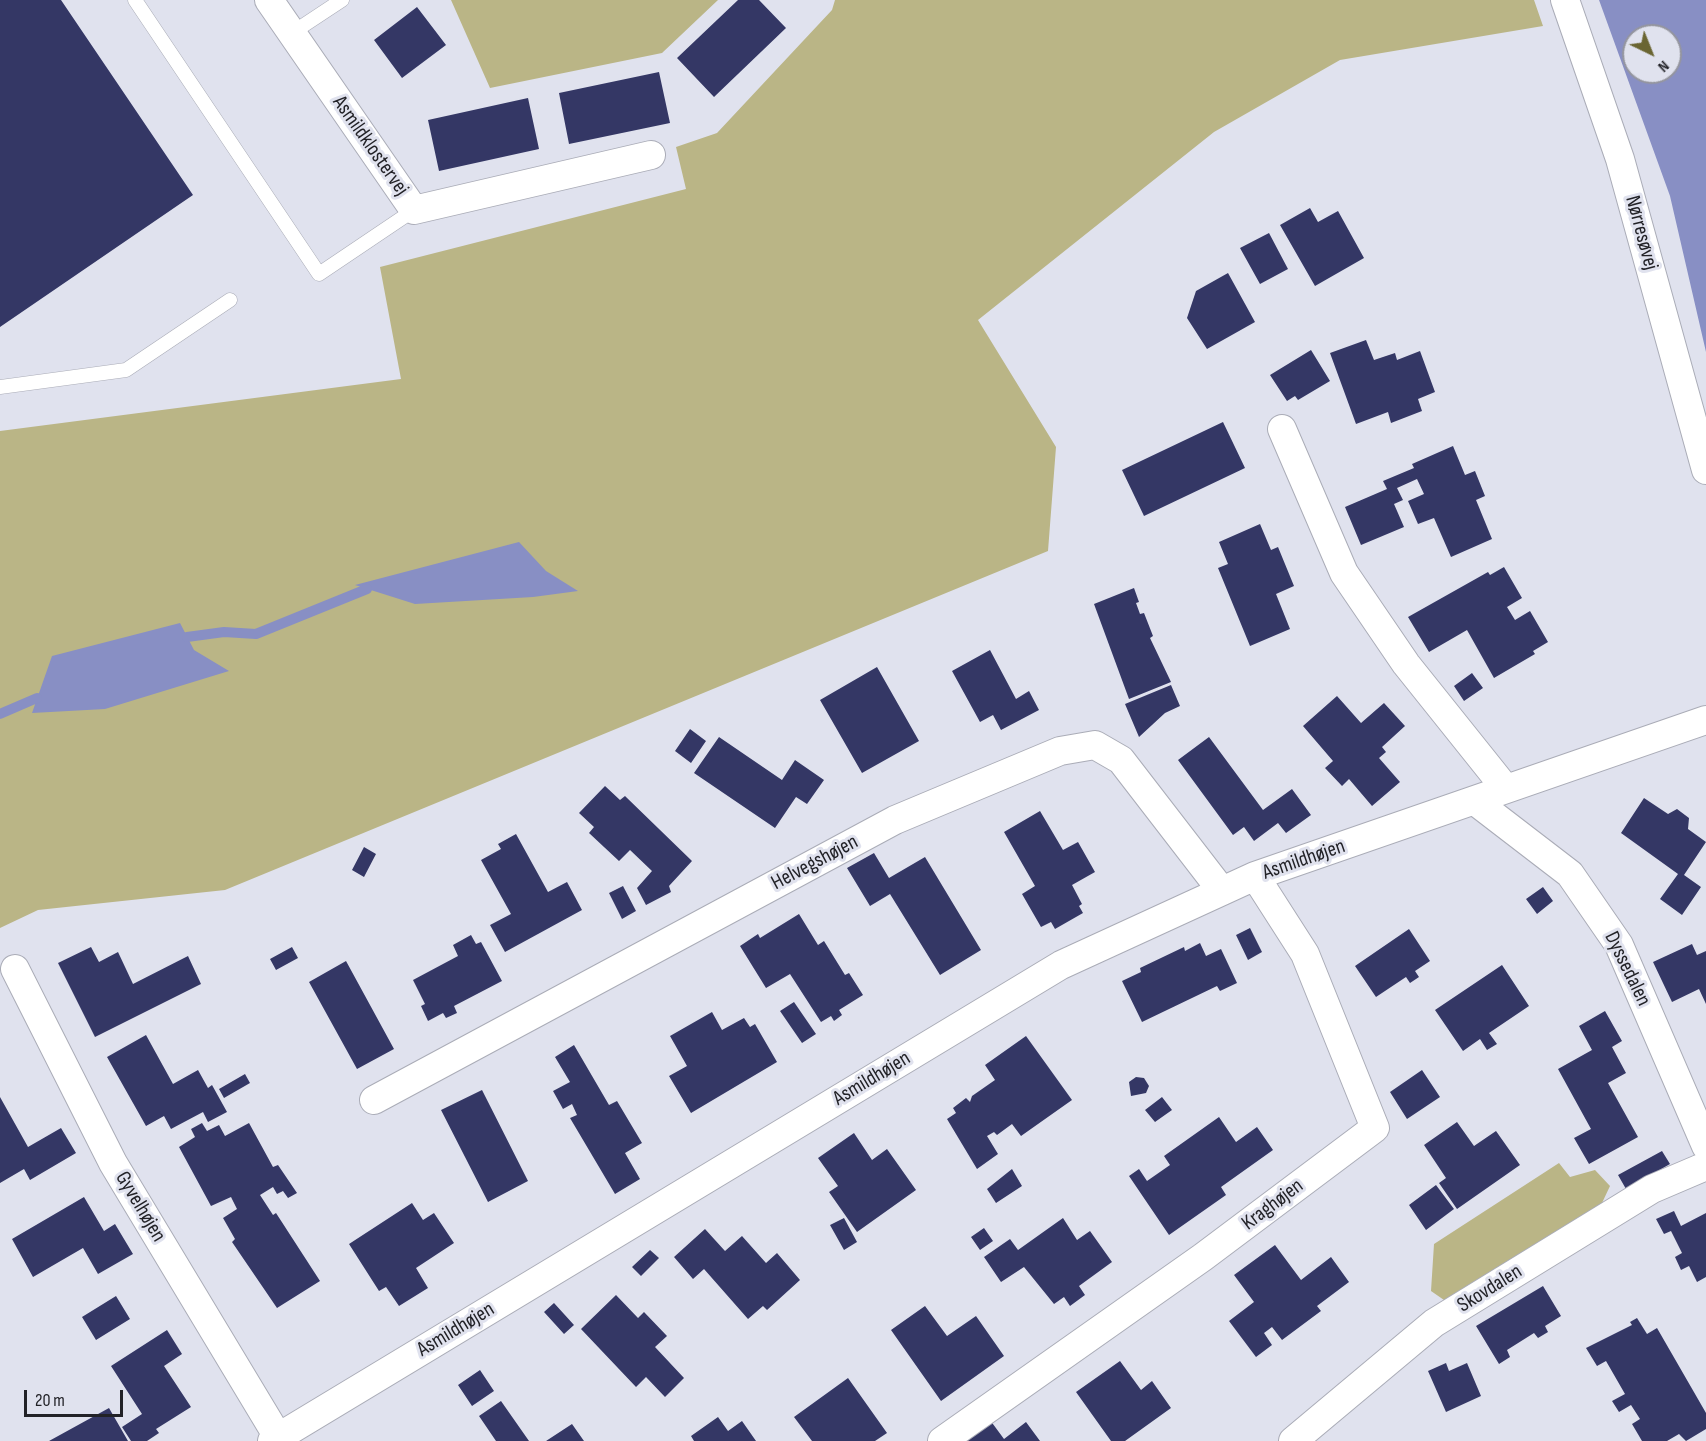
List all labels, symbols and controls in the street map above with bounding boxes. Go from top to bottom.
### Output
north arrow [1622,24,1682,84]
text: N [1654,56,1673,76]
street label: Asmildklostervej [326,91,414,201]
street label: Nørresøvej [1619,193,1663,273]
street label: Helvegshøjen [767,830,863,896]
street label: Asmildhøjen [1259,834,1349,886]
street label: Dyssedalen [1598,928,1656,1010]
street label: Asmildhøjen [829,1046,915,1112]
street label: Gyvelhøjen [109,1167,171,1247]
street label: Kraghøjen [1237,1174,1309,1236]
street label: Skovdalen [1453,1259,1527,1319]
street label: Asmildhøjen [413,1297,499,1363]
scale bar [27,1378,126,1416]
text: 20 m [35,1390,65,1411]

